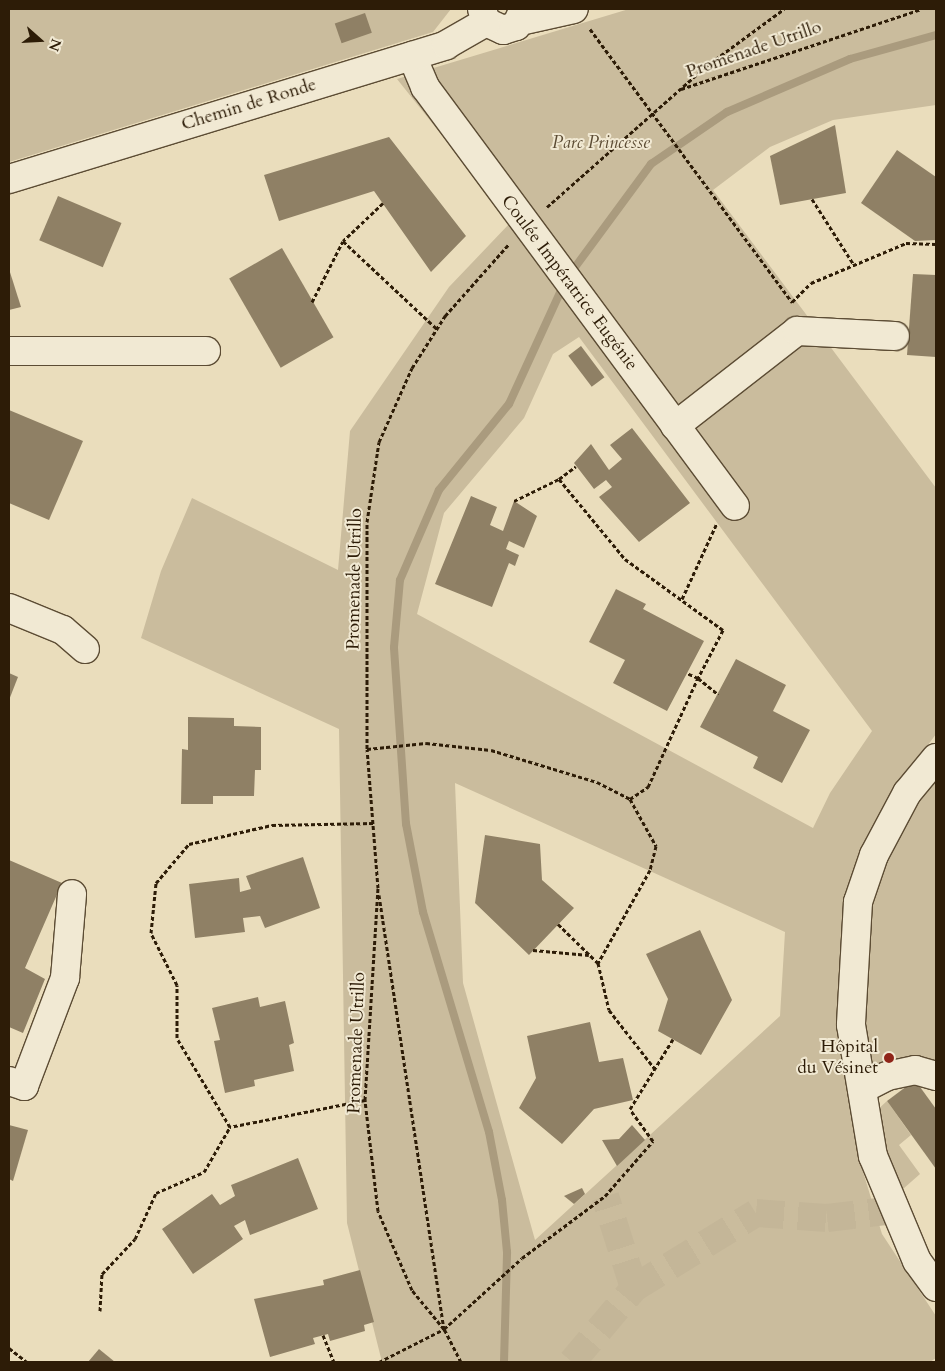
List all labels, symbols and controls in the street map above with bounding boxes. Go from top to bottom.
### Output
north arrow [15,15,65,65]
street label: Promenade Utrillo [683,17,825,83]
text: N [44,36,66,54]
street label: Chemin de Ronde [179,74,319,136]
park label: Parc Princesse [552,132,650,154]
street label: Coulée Impératrice Eugénie [496,191,642,375]
street label: Promenade Utrillo [343,508,367,650]
street label: Promenade Utrillo [344,972,370,1114]
place label: Hôpital du Vésinet [797,1037,878,1080]
marker: Hôpital du Vésinet [882,1051,896,1065]

